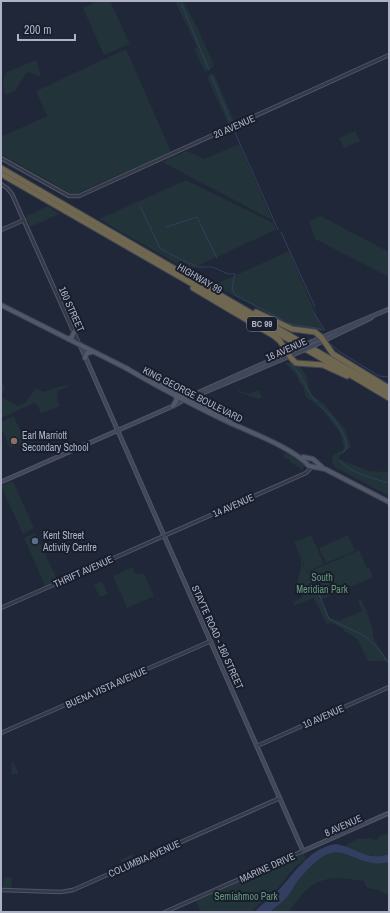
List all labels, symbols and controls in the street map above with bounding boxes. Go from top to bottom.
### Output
scale bar [18,16,75,42]
text: 200 m [24,22,51,38]
street label: 20 AVENUE [211,112,257,141]
street label: HIGHWAY 99 [175,260,225,297]
street label: 160 STREET [56,284,87,334]
road number: BC 99 [247,317,277,331]
street label: 16 AVENUE [263,335,309,364]
street label: KING GEORGE BOULEVARD [141,364,245,425]
place label: Earl Marriott Secondary School [22,429,89,454]
marker: Earl Marriott Secondary School [9,436,19,446]
street label: 14 AVENUE [210,491,256,520]
place label: Kent Street Activity Centre [42,529,97,554]
marker: Kent Street Activity Centre [30,536,40,546]
street label: THRIFT AVENUE [51,553,115,590]
park label: South Meridian Park [296,571,349,596]
street label: STAYTE ROAD - 160 STREET [189,583,246,691]
street label: BUENA VISTA AVENUE [64,664,149,711]
street label: 10 AVENUE [300,702,346,731]
street label: 8 AVENUE [323,811,364,839]
street label: COLUMBIA AVENUE [106,837,182,880]
street label: MARINE DRIVE [238,849,297,885]
park label: Semiahmoo Park [214,890,279,903]

